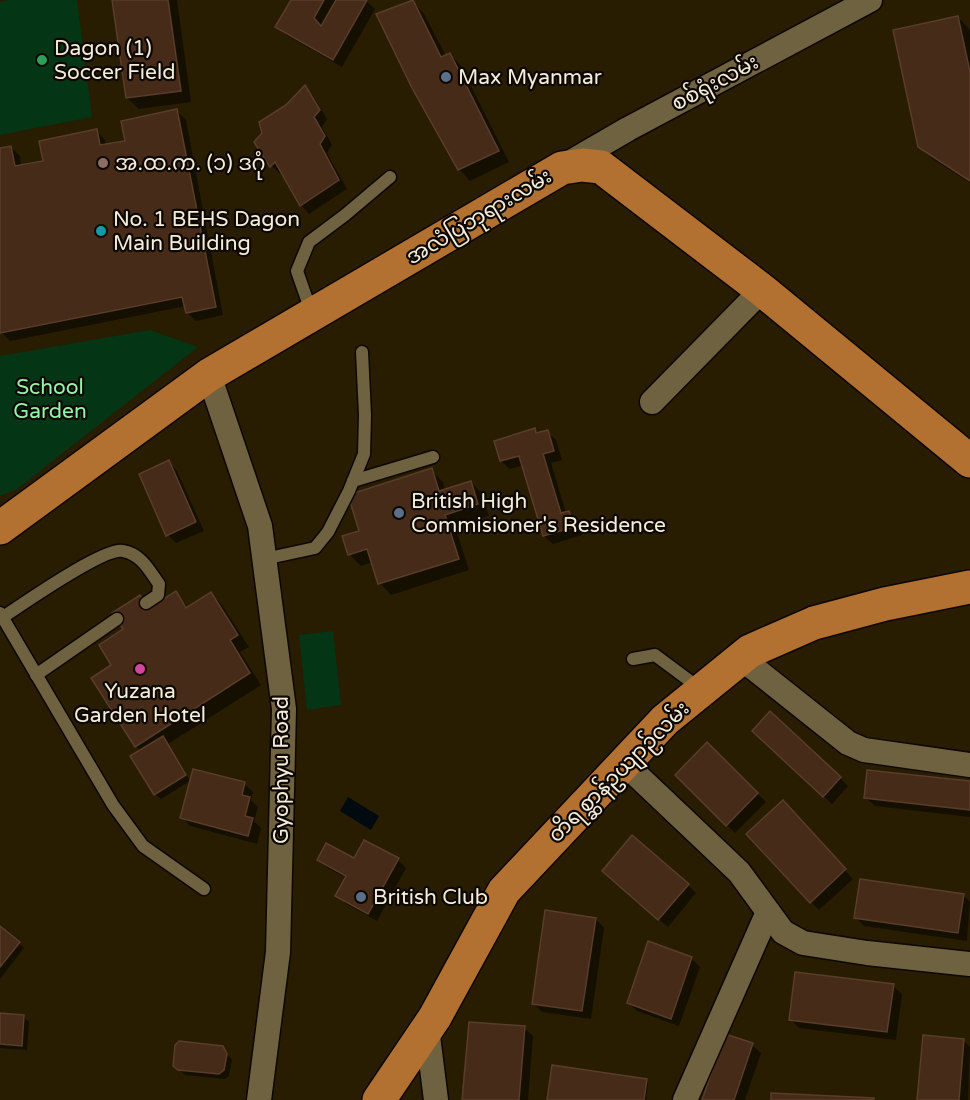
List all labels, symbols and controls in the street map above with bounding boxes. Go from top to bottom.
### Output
place label: Dagon (1) Soccer Field [54,36,175,85]
street label: စစ်ရုံးလမ်း [665,46,765,120]
marker: Dagon (1) Soccer Field [35,53,49,67]
place label: Max Myanmar [458,65,602,90]
marker: Max Myanmar [439,70,453,84]
place label: အ.ထ.က. (၁) ဒဂုံ [115,151,266,180]
marker: အ.ထ.က. (၁) ဒဂုံ [96,156,110,170]
street label: အလံပြဘုရားလမ်း [400,160,558,274]
place label: No. 1 BEHS Dagon Main Building [113,207,300,256]
marker: No. 1 BEHS Dagon Main Building [94,224,108,238]
park label: School Garden [13,375,87,424]
place label: British High Commisioner's Residence [411,489,666,538]
marker: British High Commisioner's Residence [392,506,406,520]
marker: Yuzana Garden Hotel [133,662,147,676]
place label: Yuzana Garden Hotel [74,679,206,728]
street label: တိရစ္ဆာန်ဥယျာဉ်လမ်း [540,693,698,851]
street label: Gyophyu Road [269,696,294,844]
place label: British Club [373,885,488,910]
marker: British Club [354,890,368,904]

